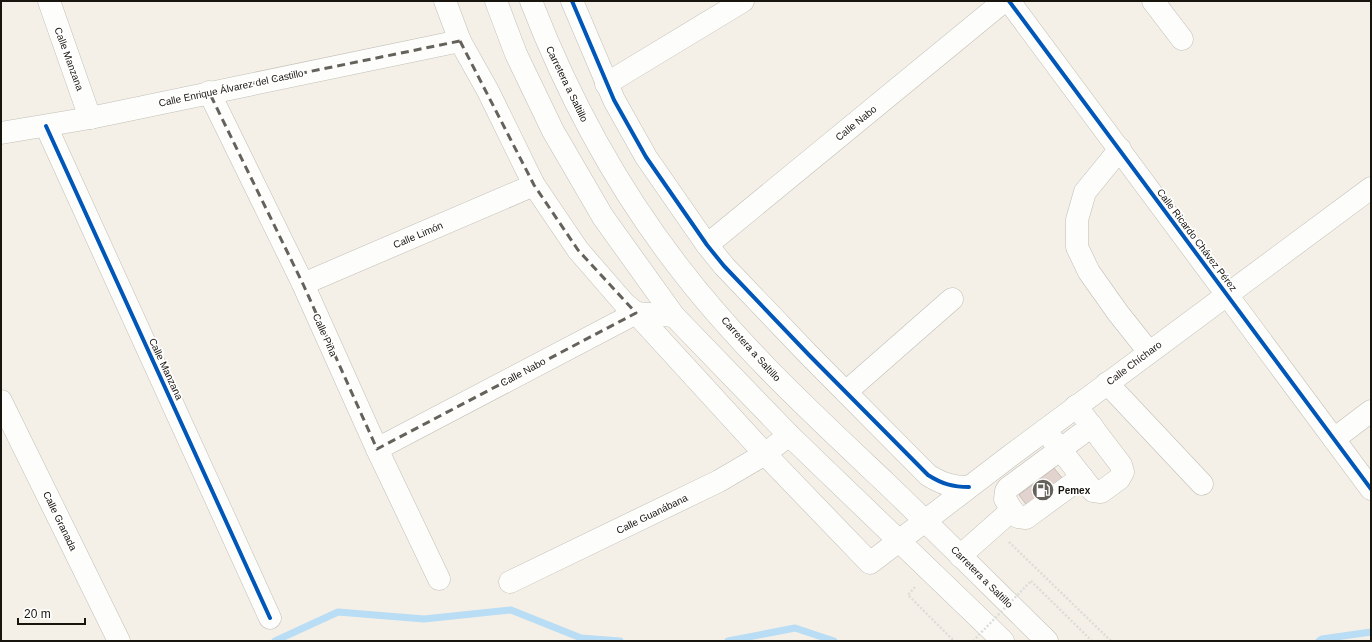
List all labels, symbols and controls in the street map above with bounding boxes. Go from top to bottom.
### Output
street label: Calle Manzana [52,26,86,93]
street label: Carretera a Saltillo [544,44,590,124]
street label: Calle Enrique Álvarez del Castillo [157,66,305,109]
street label: Calle Nabo [833,103,879,143]
street label: Calle Ricardo Chávez Pérez [1155,187,1239,293]
street label: Calle Limón [392,220,444,250]
street label: Calle Piña [311,312,339,358]
street label: Carretera a Saltillo [719,315,783,384]
street label: Calle Manzana [147,336,185,402]
street label: Calle Chícharo [1104,338,1164,387]
street label: Calle Nabo [499,355,548,388]
fuel station icon: Pemex [1030,477,1056,503]
place label: Pemex [1058,485,1091,496]
street label: Calle Granada [41,490,79,553]
street label: Calle Guanábana [615,492,690,536]
street label: Carretera a Saltillo [949,544,1015,610]
scale bar [18,600,85,626]
text: 20 m [24,607,51,621]

